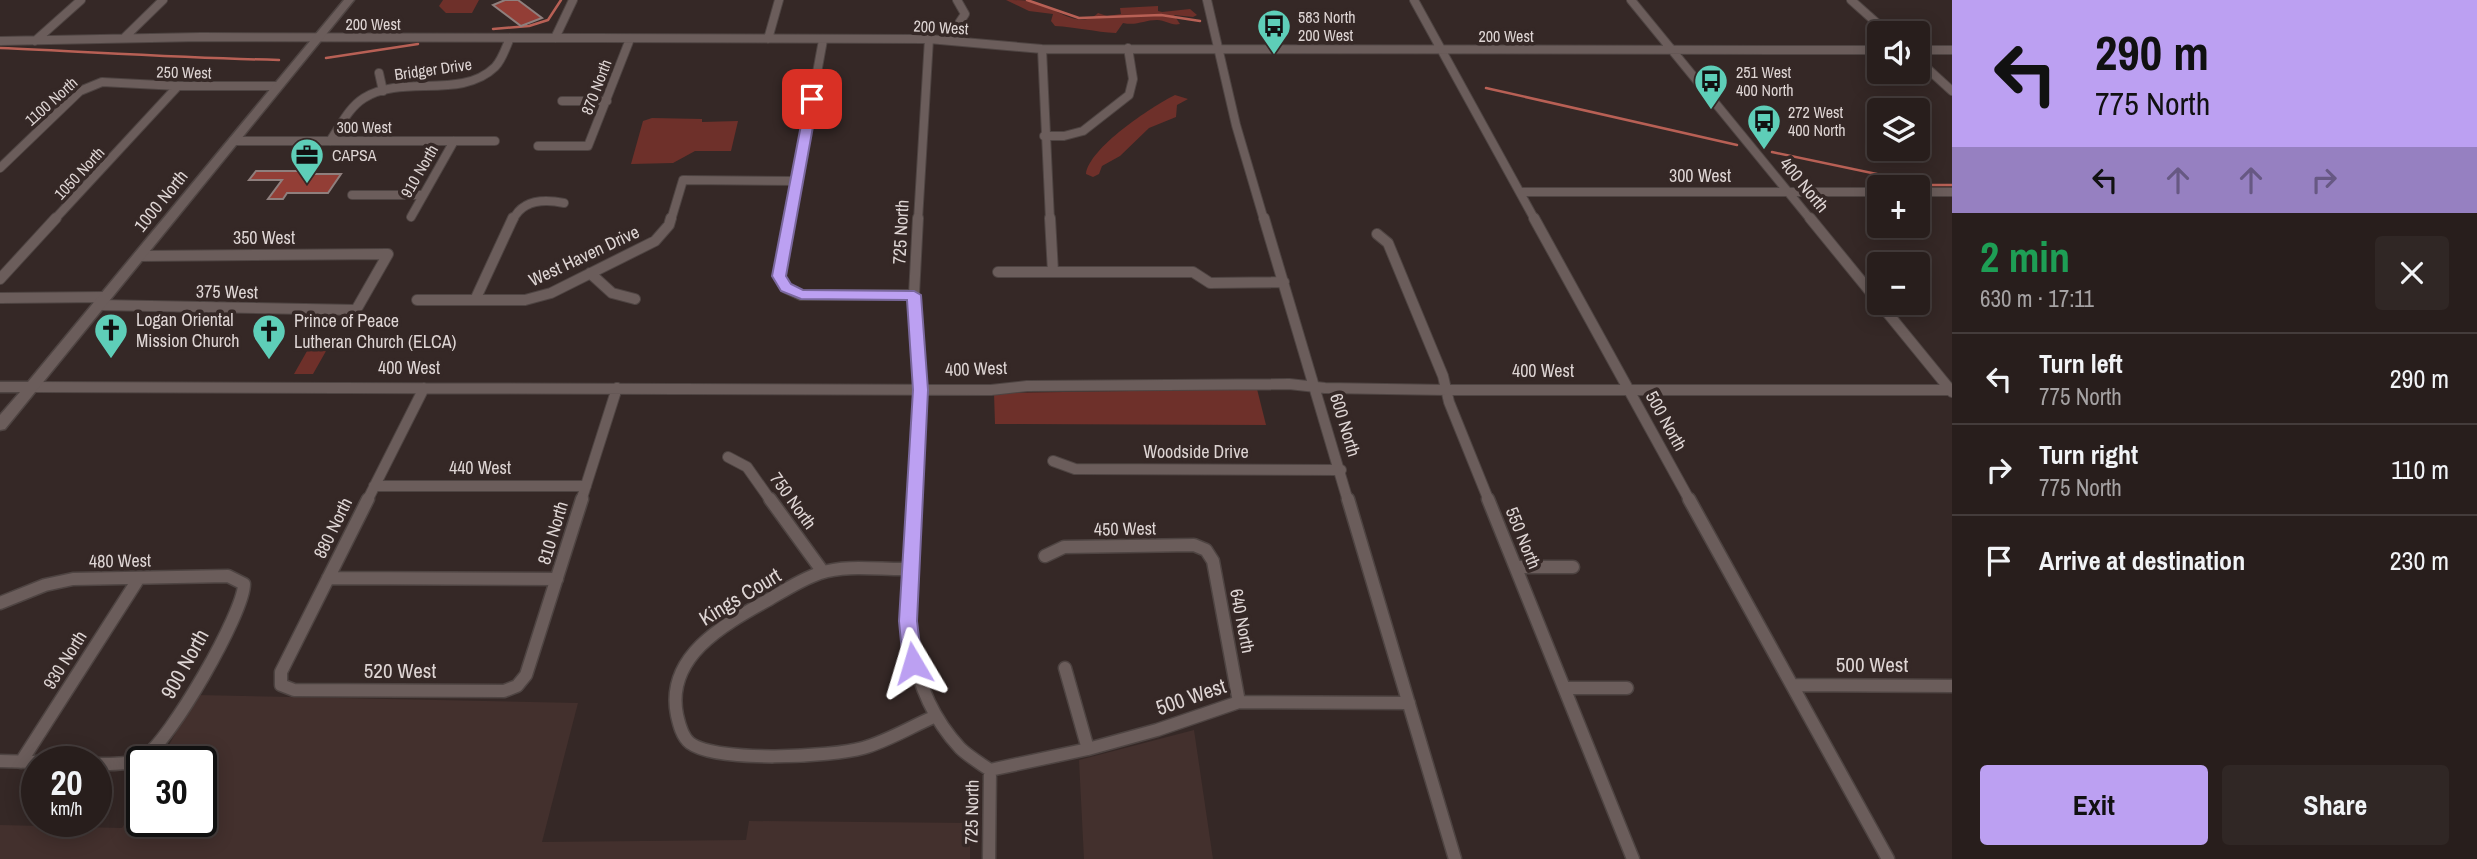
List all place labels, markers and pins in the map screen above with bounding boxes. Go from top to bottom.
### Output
place label: 583 North 200 West [1298,6,1356,46]
bus stop icon: 583 North 200 West [1255,7,1293,56]
place label: 251 West 400 North [1736,61,1794,101]
bus stop icon: 251 West 400 North [1692,62,1730,111]
pin [782,69,842,129]
place label: 272 West 400 North [1788,101,1846,141]
bus stop icon: 272 West 400 North [1745,102,1783,151]
office icon: CAPSA [288,136,326,185]
place label: CAPSA [332,144,377,166]
place label: Logan Oriental Mission Church [136,307,239,353]
place label: Prince of Peace Lutheran Church (ELCA) [294,308,457,354]
church icon: Logan Oriental Mission Church [92,311,130,360]
church icon: Prince of Peace Lutheran Church (ELCA) [250,312,288,361]

